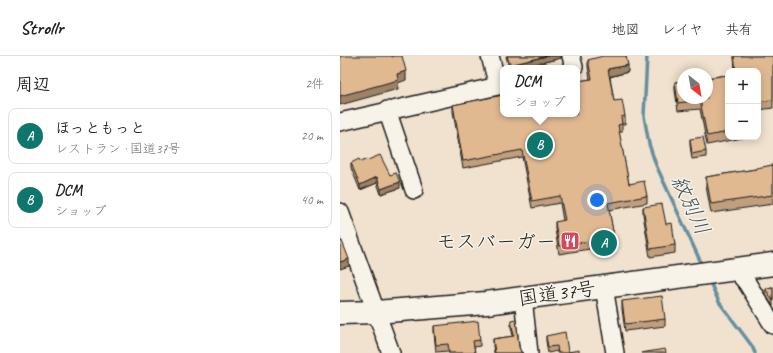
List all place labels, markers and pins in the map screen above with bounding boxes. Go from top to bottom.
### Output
pin: B [527,130,553,160]
pin: A [591,228,617,258]
place label: モスバーガー [436,229,556,254]
restaurant icon: モスバーガー [559,230,581,252]

